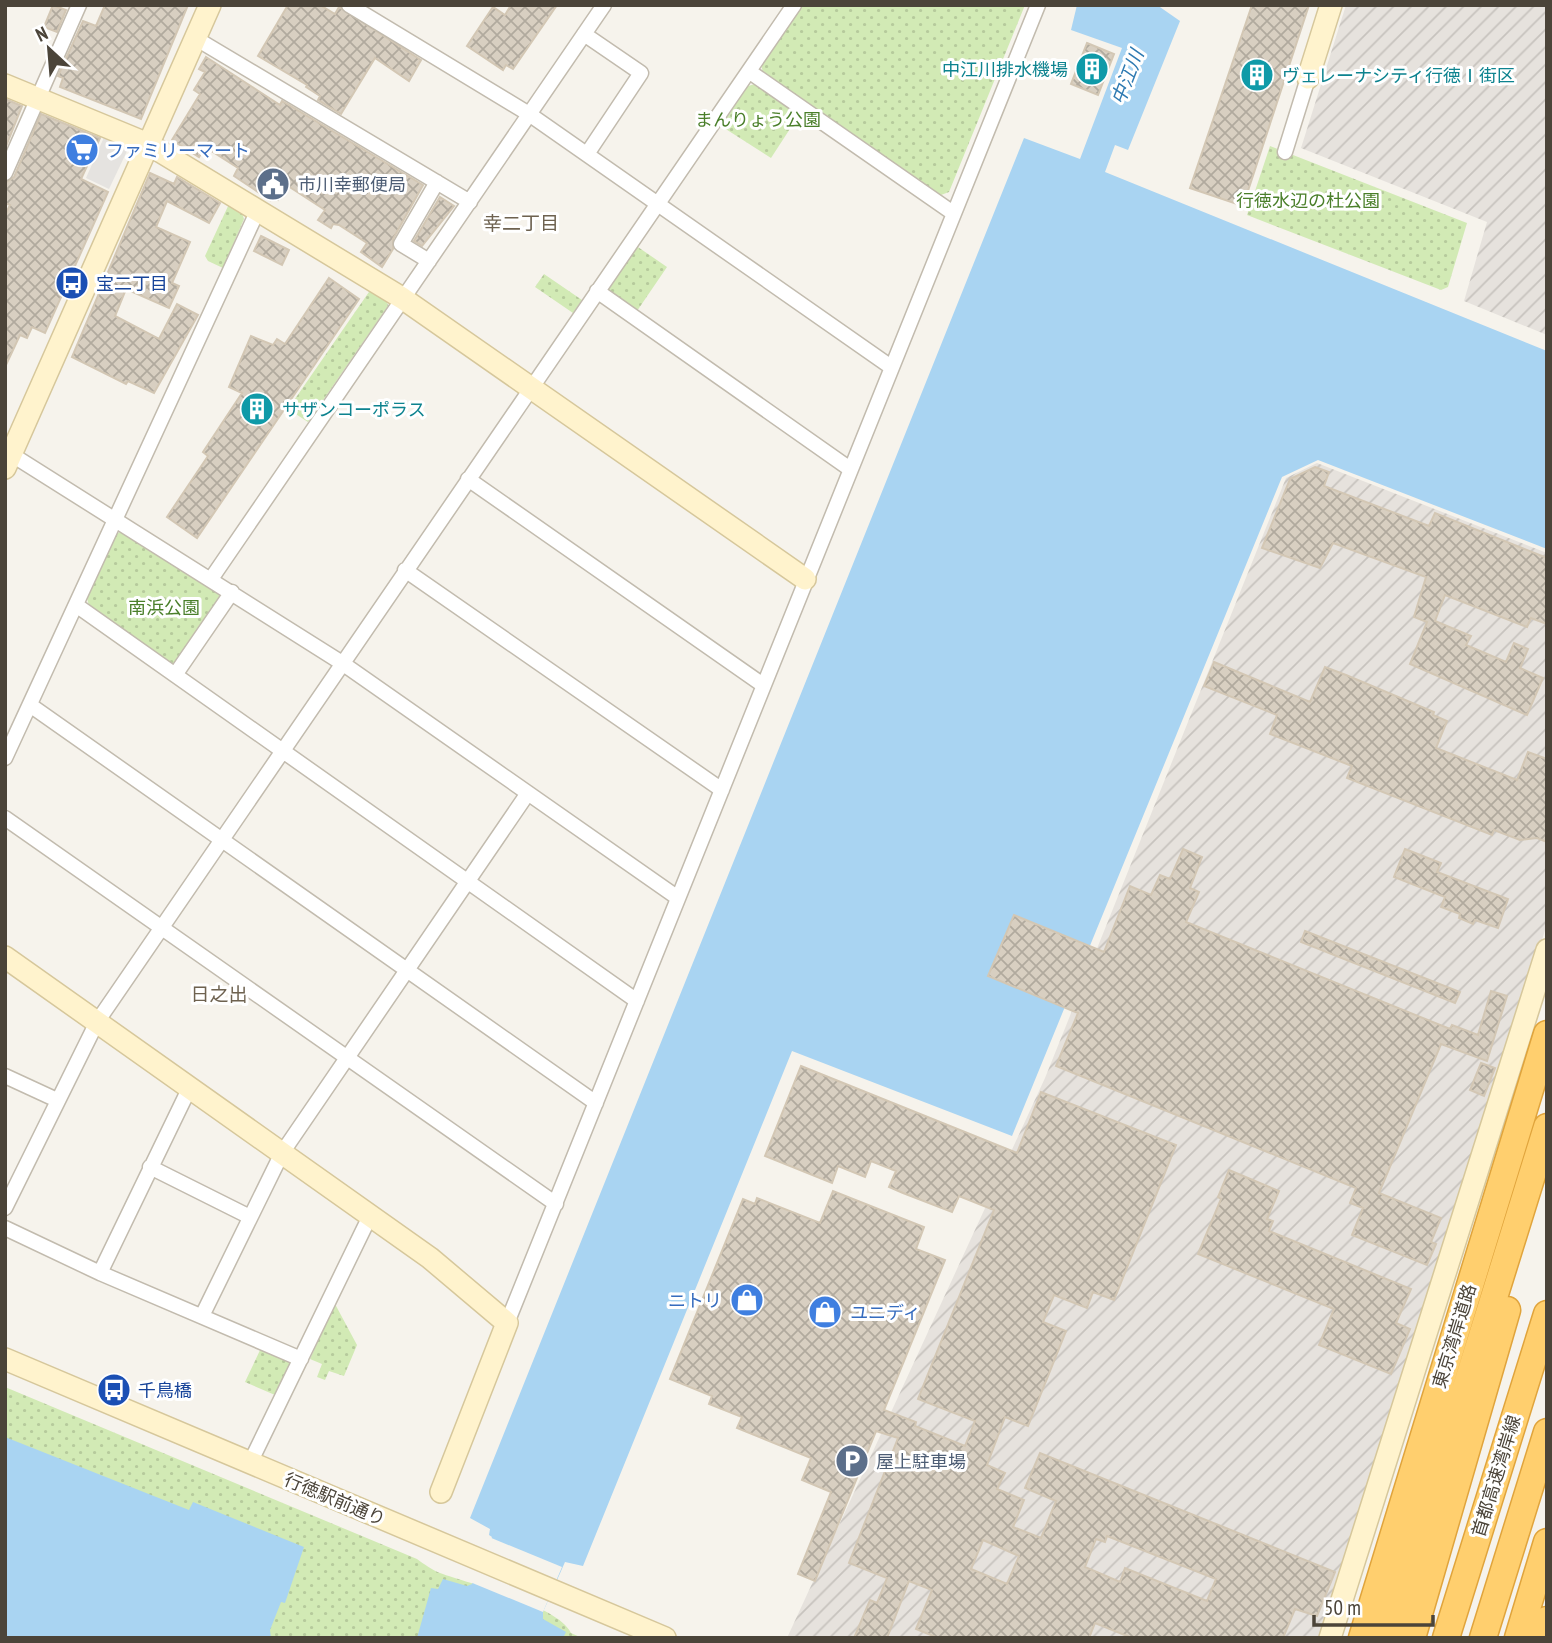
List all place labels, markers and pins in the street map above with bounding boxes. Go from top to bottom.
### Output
building icon: 中江川排水機場 [1073,50,1111,88]
building icon: ヴェレーナシティ行徳Ⅰ街区 [1238,56,1276,94]
place label: 中江川排水機場 [942,58,1068,81]
place label: ヴェレーナシティ行徳Ⅰ街区 [1282,64,1515,87]
supermarket icon: ファミリーマート [63,131,101,169]
place label: ファミリーマート [106,139,250,162]
public building icon: 市川幸郵便局 [254,165,292,203]
place label: 市川幸郵便局 [298,173,406,196]
bus stop icon: 宝二丁目 [53,264,91,302]
place label: 宝二丁目 [96,272,168,295]
building icon: サザンコーポラス [238,390,276,428]
place label: サザンコーポラス [282,398,426,421]
shop icon: ニトリ [728,1281,766,1319]
place label: ニトリ [668,1289,722,1312]
shop icon: ユニディ [806,1293,844,1331]
place label: ユニディ [850,1301,921,1324]
bus stop icon: 千鳥橋 [95,1371,133,1409]
place label: 千鳥橋 [138,1379,192,1402]
parking icon: 屋上駐車場 [833,1442,871,1480]
place label: 屋上駐車場 [876,1450,966,1473]

